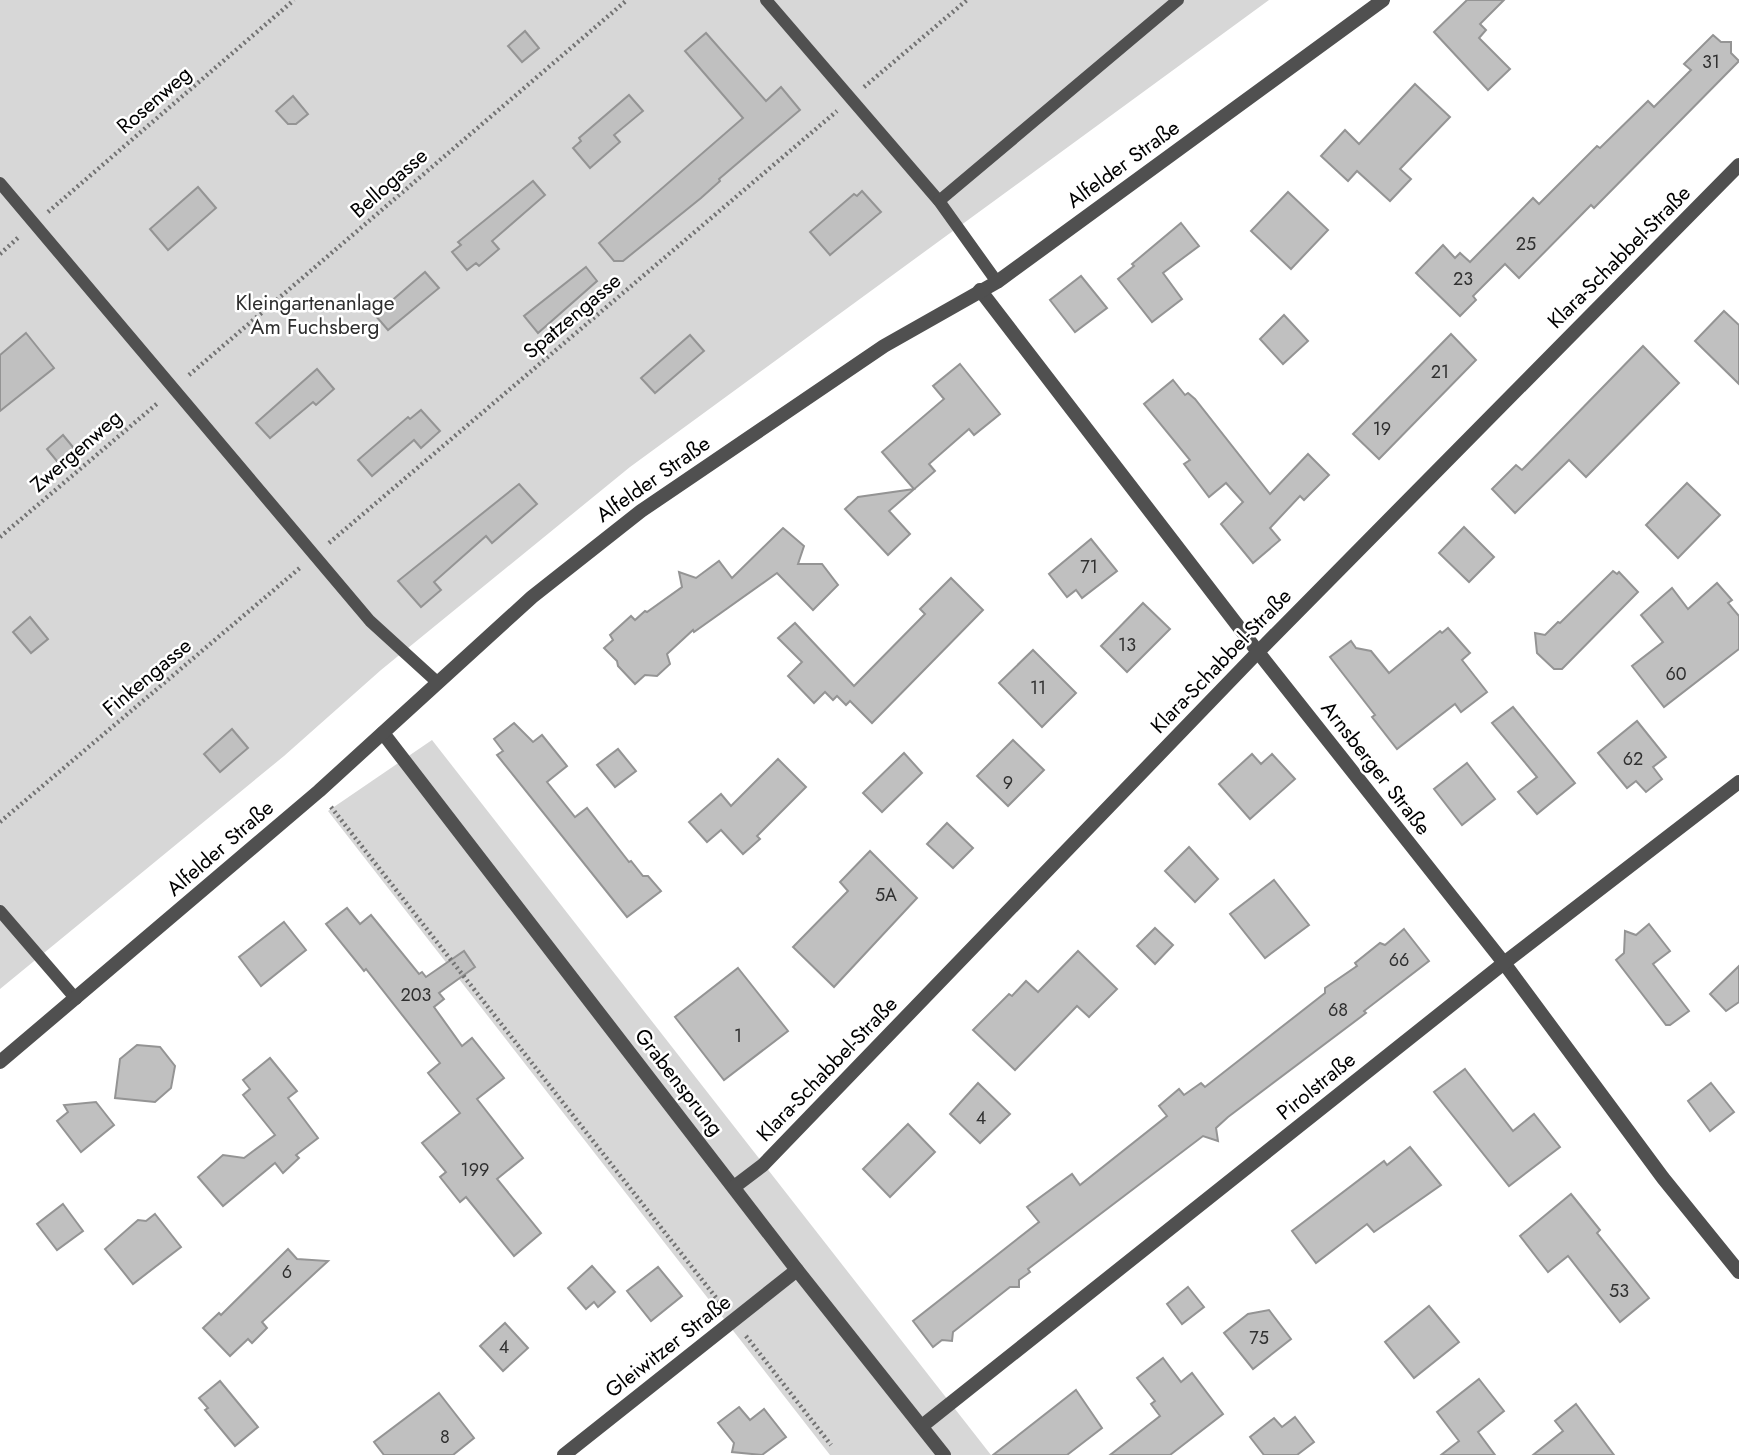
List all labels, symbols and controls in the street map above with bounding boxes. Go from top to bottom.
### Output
house number: 31 [1702,49,1720,75]
street label: Rosenweg [110,59,198,141]
street label: Alfelder Straße [1060,113,1186,215]
street label: Bellogasse [344,141,434,225]
street label: Klara-Schabbel-Straße [1541,178,1698,335]
house number: 25 [1516,231,1536,257]
street label: Spatzengasse [517,266,628,366]
house number: 23 [1453,266,1473,292]
park label: Kleingartenanlage Am Fuchsberg [236,288,395,342]
house number: 21 [1431,359,1449,385]
street label: Zwergenweg [24,403,128,499]
house number: 19 [1373,416,1391,442]
street label: Alfelder Straße [590,428,716,529]
house number: 71 [1080,554,1098,580]
street label: Klara-Schabbel-Straße [1144,581,1299,740]
street label: Finkengasse [96,631,198,723]
house number: 13 [1118,632,1136,658]
house number: 60 [1665,661,1687,687]
house number: 11 [1030,675,1046,701]
street label: Arnsberger Straße [1314,695,1438,842]
house number: 62 [1623,746,1643,772]
house number: 9 [1003,770,1013,796]
street label: Alfelder Straße [160,793,280,903]
house number: 5A [875,882,897,908]
house number: 66 [1389,947,1409,973]
house number: 203 [401,982,432,1008]
street label: Klara-Schabbel-Straße [750,989,905,1148]
house number: 68 [1328,997,1348,1023]
street label: Grabensprung [627,1022,731,1142]
house number: 1 [734,1023,742,1049]
street label: Pirolstraße [1270,1045,1362,1127]
house number: 4 [976,1105,986,1131]
house number: 199 [461,1157,489,1183]
house number: 6 [282,1259,292,1285]
house number: 53 [1609,1278,1629,1304]
street label: Gleiwitzer Straße [599,1287,737,1405]
house number: 75 [1249,1325,1269,1351]
house number: 4 [499,1334,509,1360]
house number: 8 [440,1424,450,1450]

